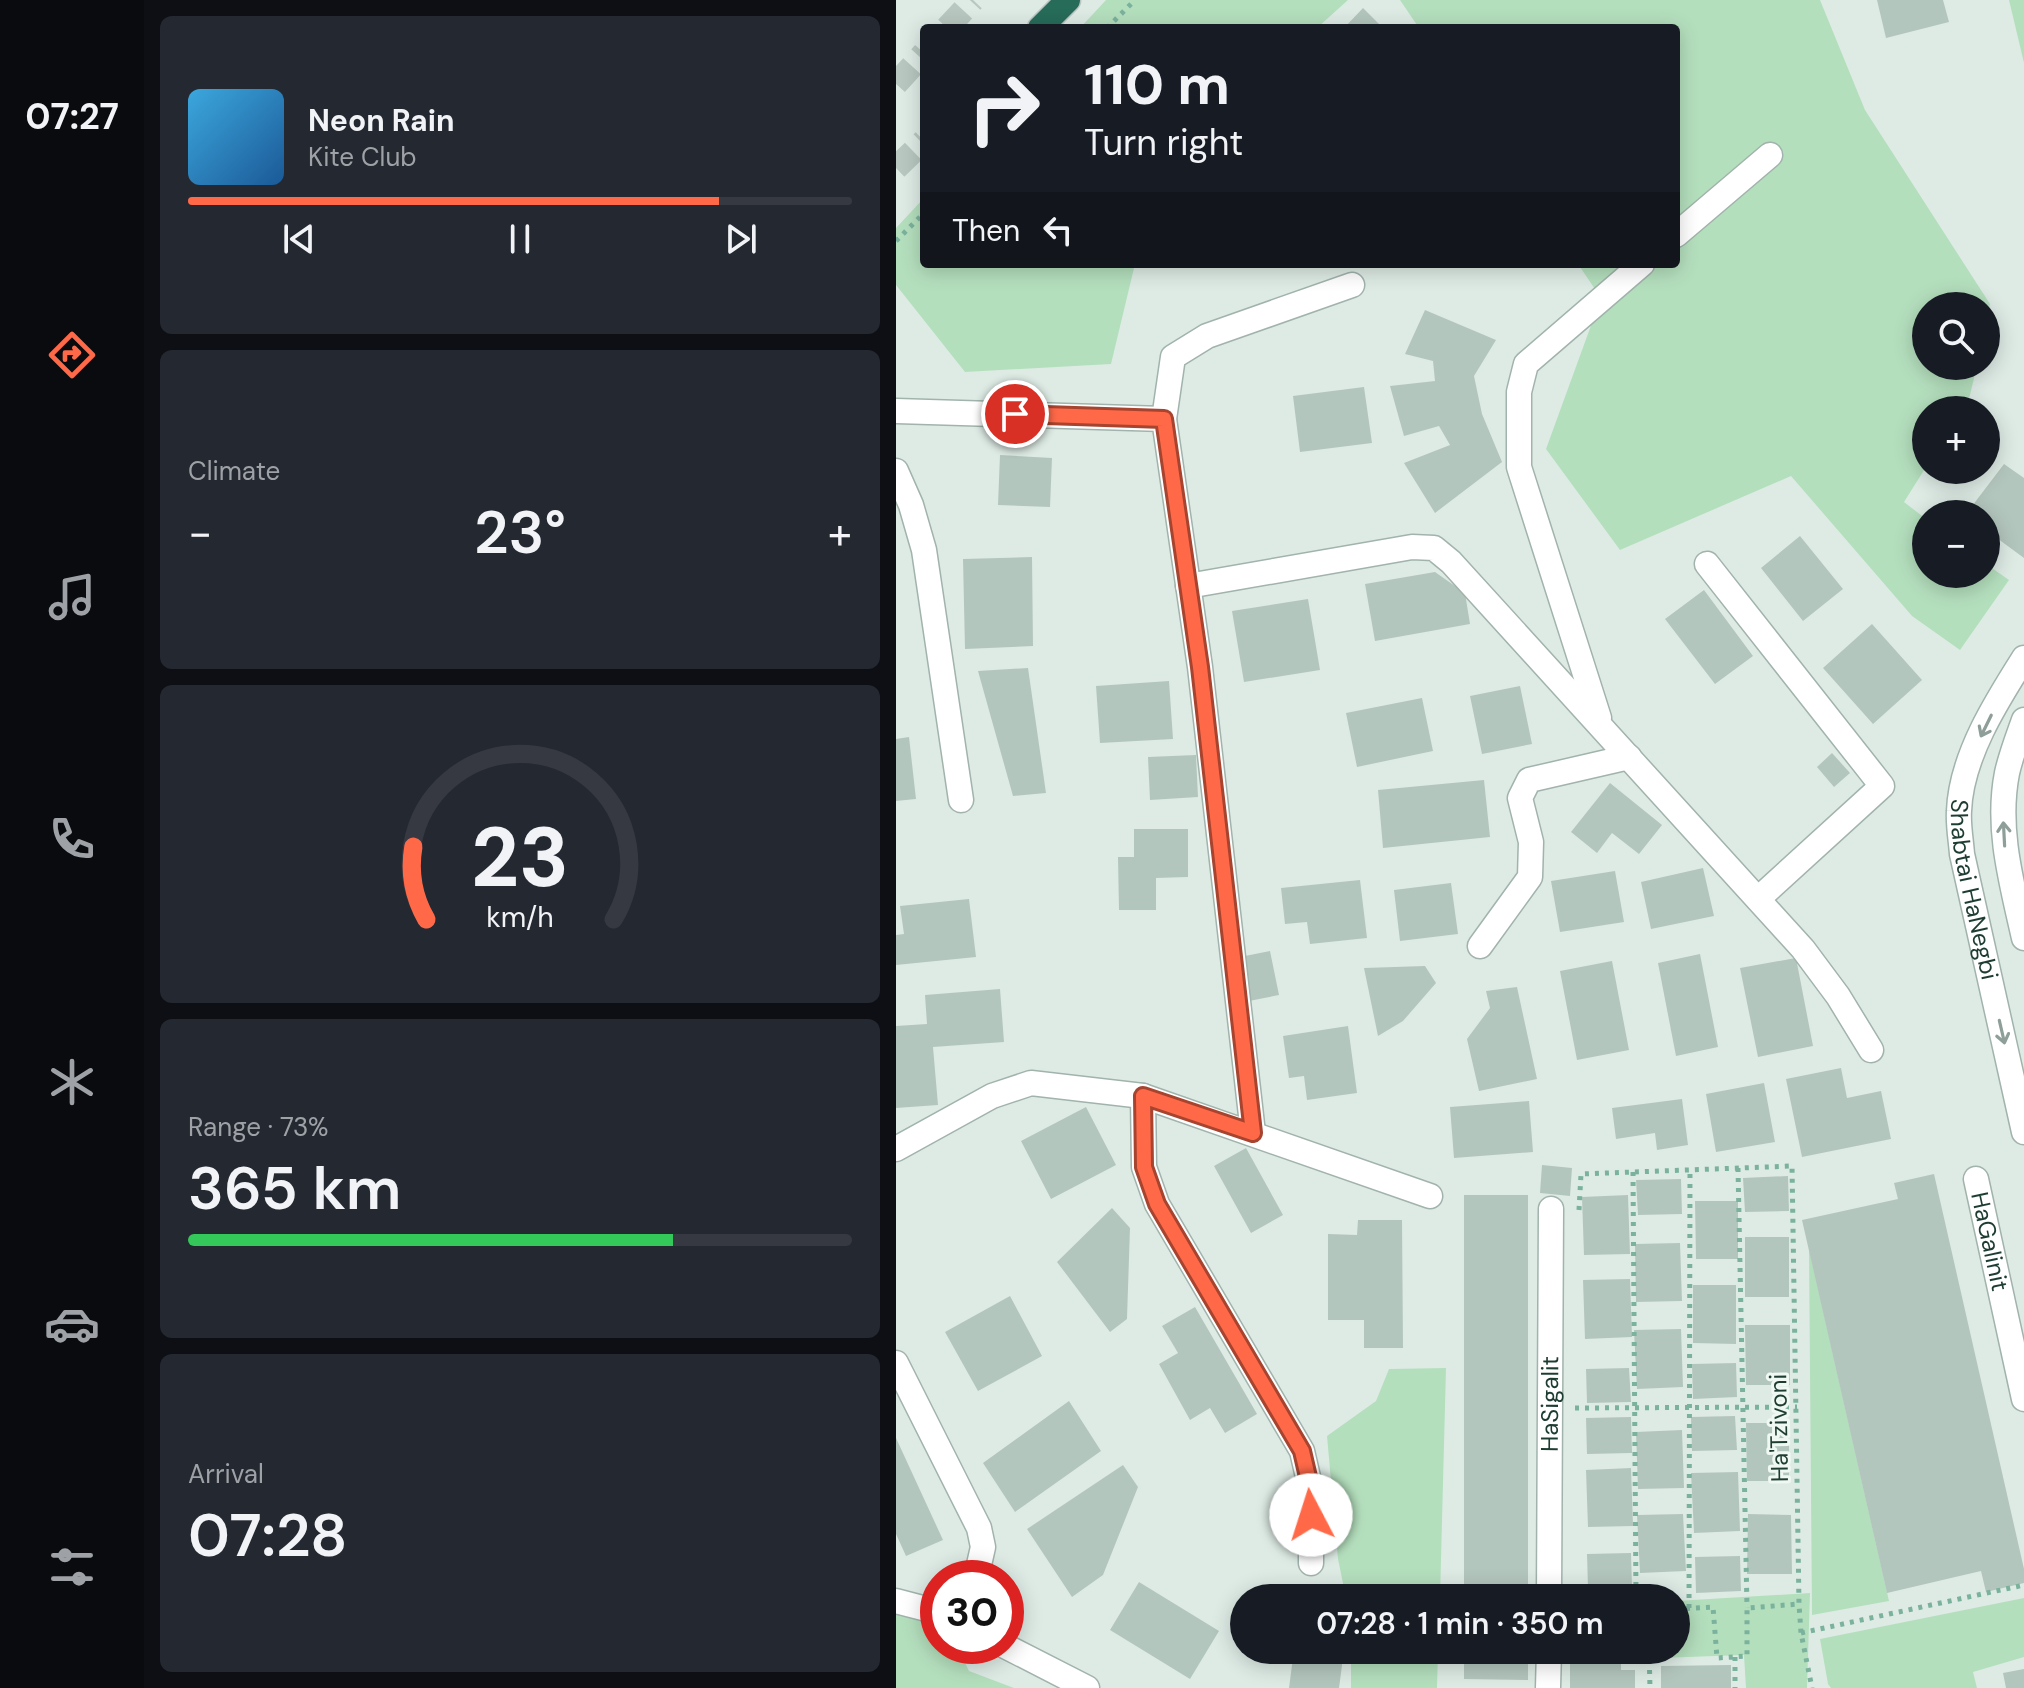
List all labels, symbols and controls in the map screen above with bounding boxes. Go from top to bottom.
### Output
text: 110 m [1084,48,1230,121]
icon: right [952,56,1056,160]
text: 07:27 [25,93,119,140]
text: Neon Rain [308,101,454,140]
text: Turn right [1084,119,1243,166]
text: Kite Club [308,140,417,174]
icon: left [1036,208,1080,252]
text: Then [952,211,1020,250]
icon: previous [277,217,321,261]
icon: pause [498,217,542,261]
icon: next [719,217,763,261]
map controls [1912,292,2000,588]
button: search [1912,292,2000,380]
icon: directions [44,327,100,383]
pin [981,380,1049,448]
icon: arrive [993,392,1037,436]
button: + [1912,396,2000,484]
text: Climate [188,454,280,488]
text: 23° [474,493,566,572]
button: − [1912,500,2000,588]
text: − [188,504,212,562]
text: + [828,504,852,562]
icon: music [44,569,100,625]
one-way arrow [1977,713,1993,737]
street label: Shabtai HaNegbi [1944,798,2006,983]
text: 23 [471,803,569,912]
icon: phone [44,811,100,867]
one-way arrow [1997,821,2012,848]
text: km/h [486,899,554,936]
one-way arrow [1995,1019,2010,1045]
icon: climate [44,1054,100,1110]
text: Range · 73% [188,1110,328,1144]
text: 365 km [188,1149,401,1228]
street label: HaGalinit [1964,1189,2016,1294]
icon: car [44,1296,100,1352]
street label: HaSigalit [1534,1356,1565,1452]
street label: Ha'Tzivoni [1762,1374,1795,1482]
text: Arrival [188,1457,264,1491]
position arrow [1269,1473,1353,1557]
text: 07:28 [188,1496,347,1575]
icon: filters [44,1539,100,1595]
speed limit sign: 30 [920,1560,1024,1664]
text: 07:28 · 1 min · 350 m [1316,1604,1604,1643]

